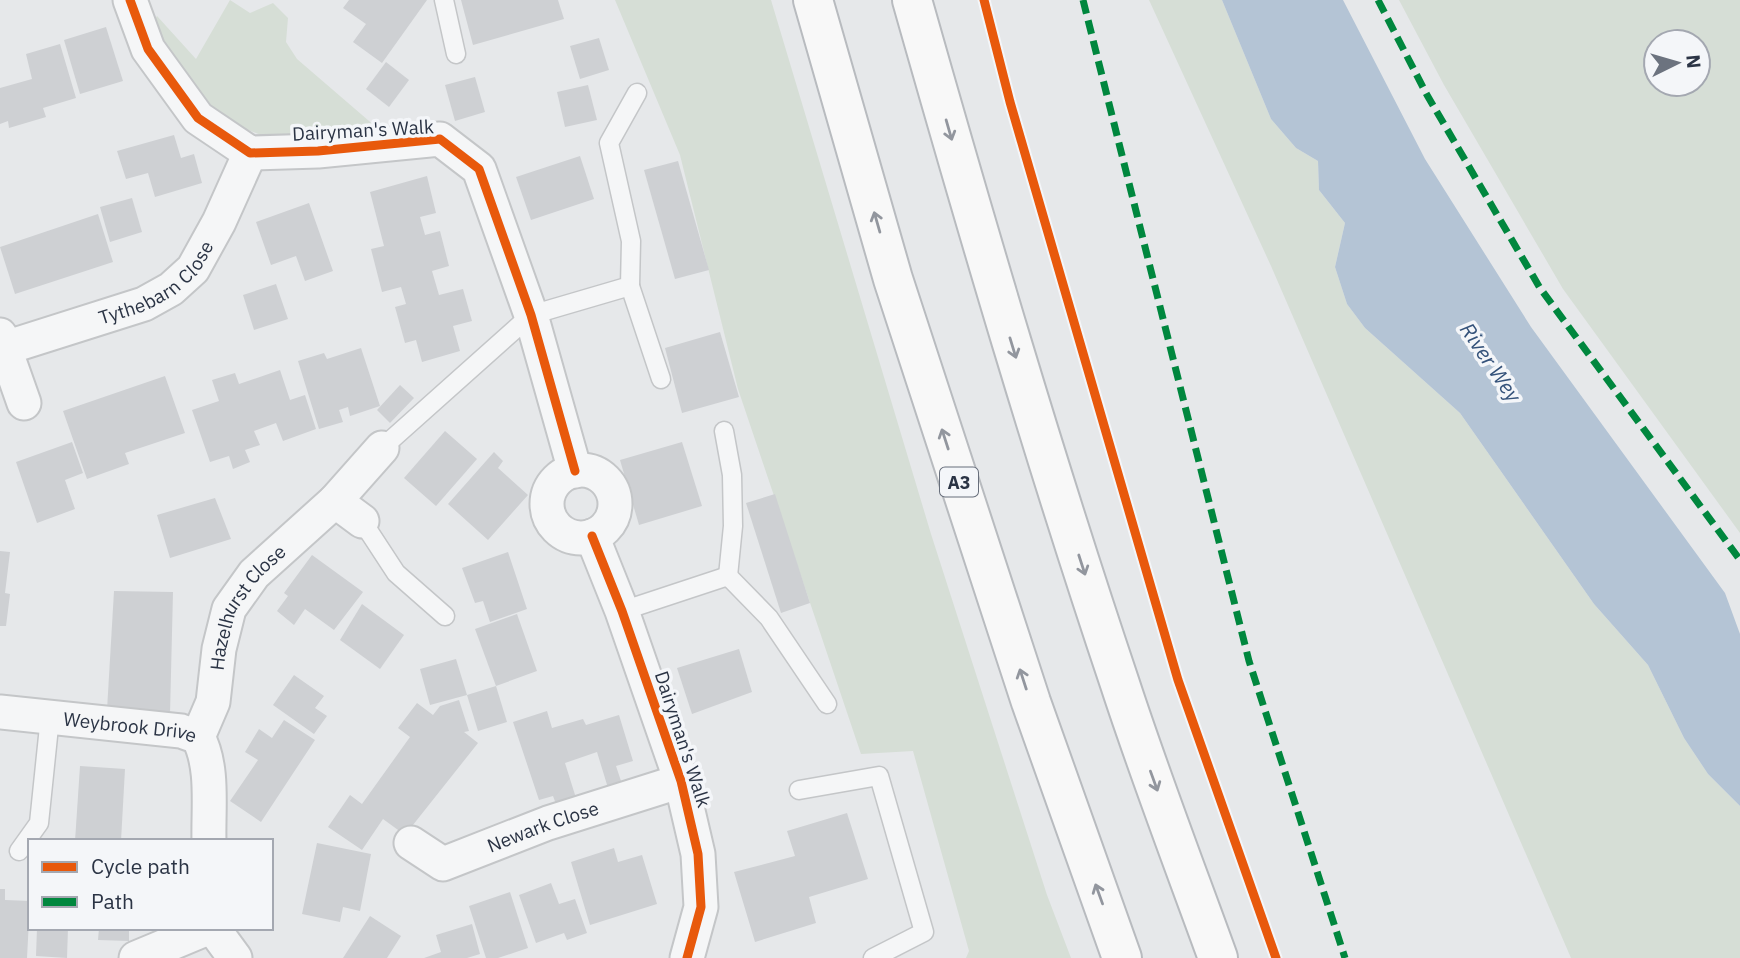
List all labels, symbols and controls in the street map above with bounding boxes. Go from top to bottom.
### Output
north arrow [1642,28,1712,98]
text: N [1681,54,1706,69]
street label: Dairyman's Walk [292,114,434,146]
one-way arrow [943,119,956,141]
one-way arrow [870,212,883,234]
street label: Tythebarn Close [96,236,218,330]
water label: River Wey [1454,317,1528,408]
one-way arrow [1007,337,1020,359]
one-way arrow [938,429,951,451]
road number: A3 [940,468,978,496]
street label: Hazelhurst Close [205,539,291,672]
one-way arrow [1076,554,1089,576]
street label: Dairyman's Walk [650,668,716,810]
one-way arrow [1016,668,1029,690]
street label: Weybrook Drive [62,707,200,748]
one-way arrow [1149,769,1161,791]
street label: Newark Close [483,796,602,858]
legend [28,839,273,930]
text: Cycle path [91,852,190,880]
one-way arrow [1092,883,1104,905]
text: Path [91,887,134,915]

